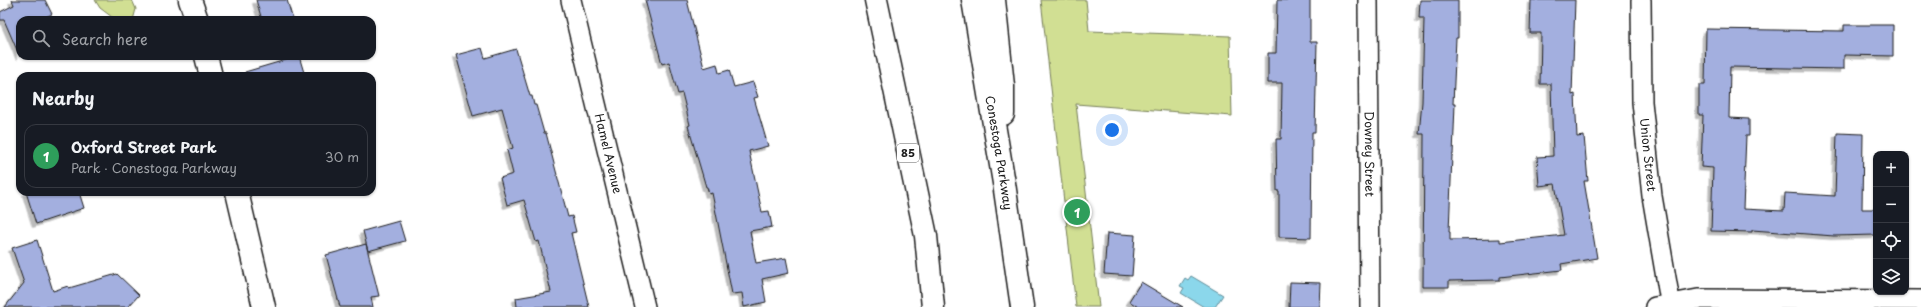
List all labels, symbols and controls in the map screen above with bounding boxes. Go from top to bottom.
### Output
search box [16,16,376,60]
icon: search [30,27,52,49]
text: Search here [62,27,148,50]
text: Nearby [32,85,94,111]
street label: Conestoga Parkway [981,94,1018,211]
street label: Downey Street [1361,111,1379,197]
street label: Hamel Avenue [591,112,627,196]
street label: Union Street [1636,117,1661,192]
your location [1102,120,1122,140]
text: Oxford Street Park [71,135,217,158]
road number: 85 [897,144,919,162]
text: 1 [43,147,49,166]
text: 30 m [325,147,359,166]
map controls [1873,151,1909,295]
button: + [1873,151,1909,187]
text: Park · Conestoga Parkway [71,158,237,177]
button: − [1873,187,1909,223]
pin: 1 [1064,197,1090,227]
button: locate [1873,223,1909,259]
button: layers [1873,259,1909,295]

